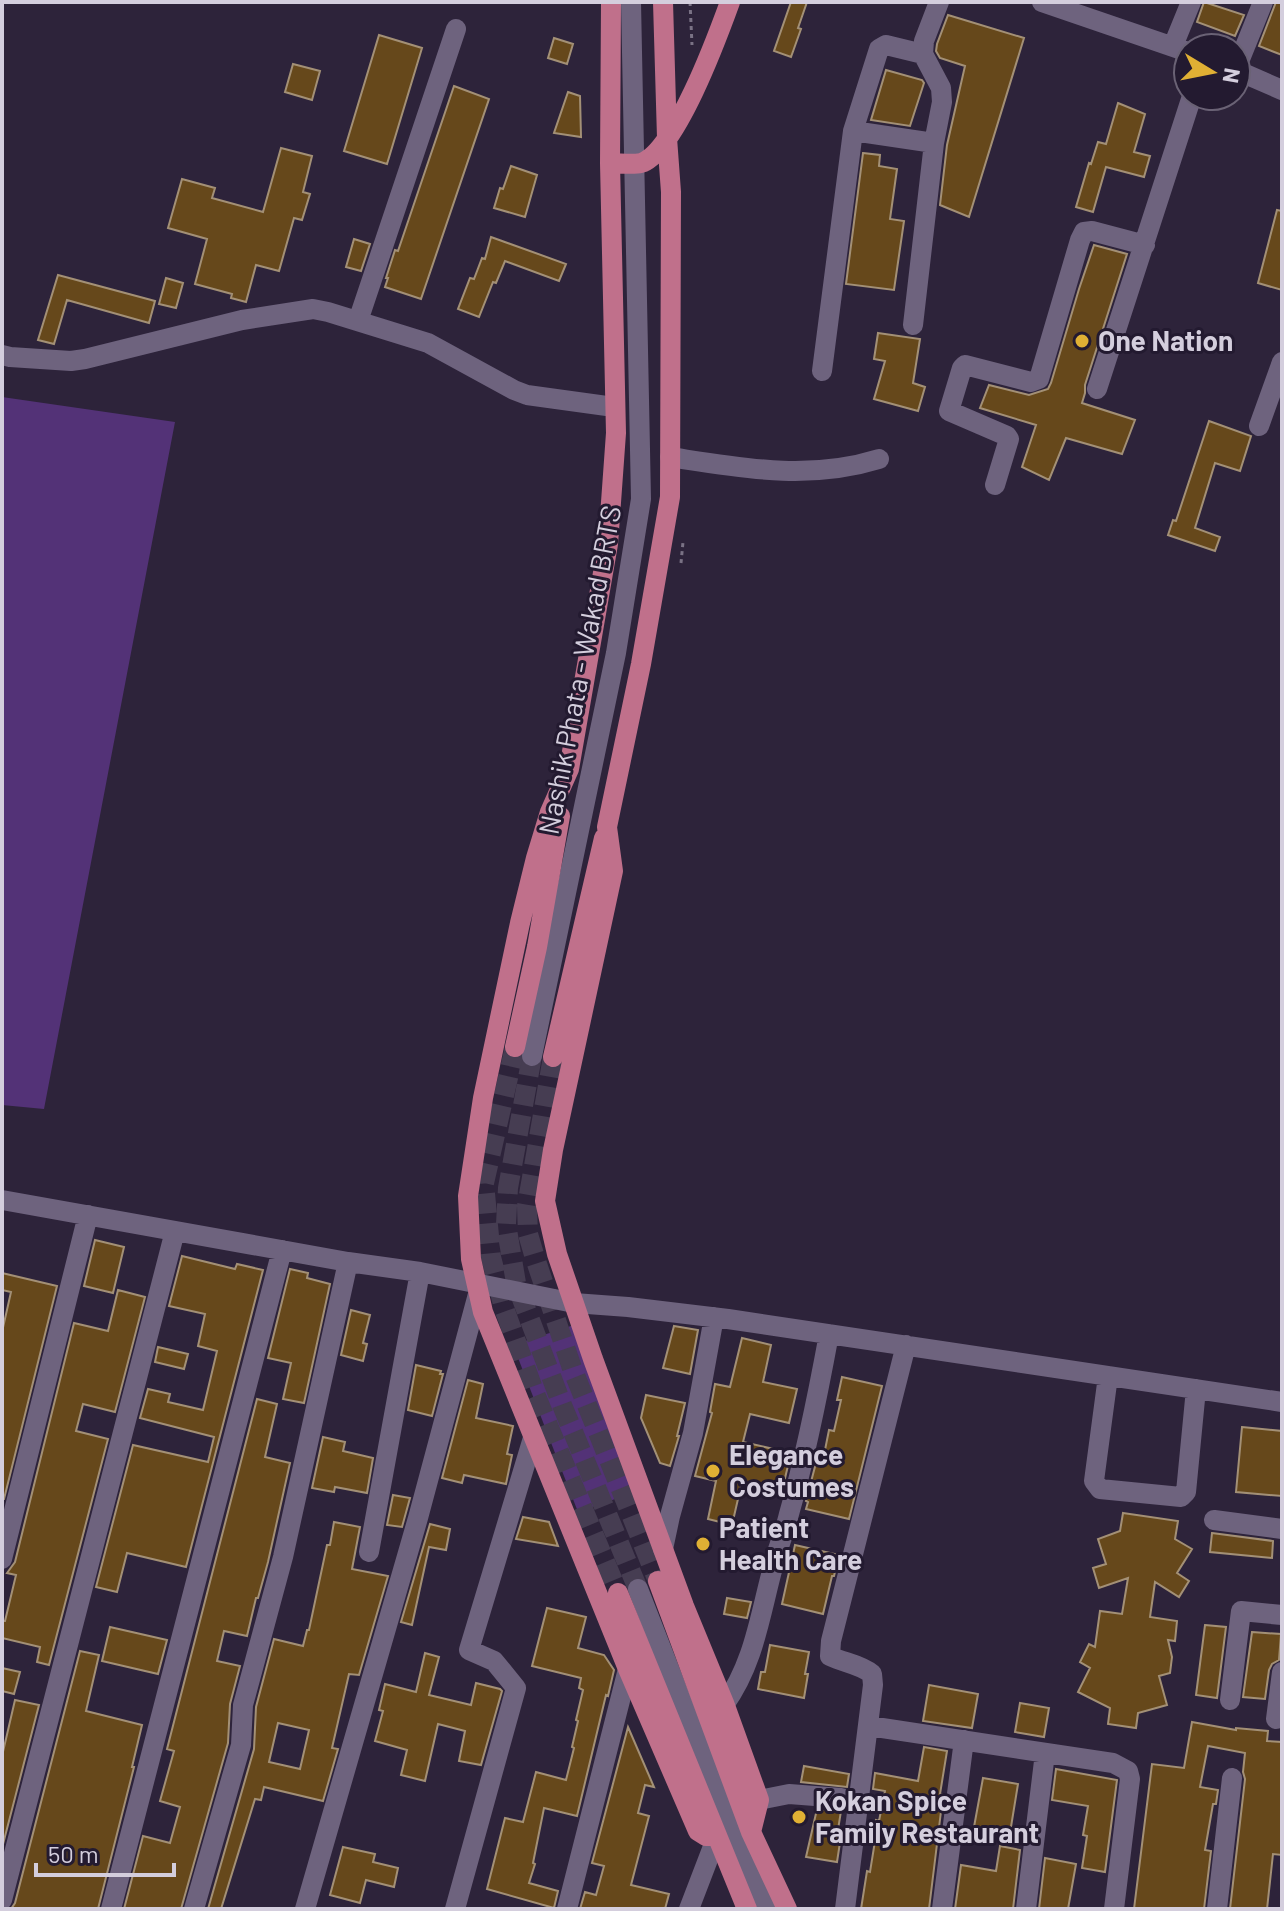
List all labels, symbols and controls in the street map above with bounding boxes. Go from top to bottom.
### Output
north arrow [1172,32,1252,112]
text: N [1219,66,1247,85]
place label: One Nation [1098,323,1233,357]
marker: One Nation [1073,332,1091,350]
street label: Nashik Phata - Wakad BRTS [530,502,628,837]
place label: Elegance Costumes [729,1437,854,1503]
marker: Elegance Costumes [704,1462,722,1480]
place label: Patient Health Care [719,1510,862,1576]
marker: Patient Health Care [694,1535,712,1553]
place label: Kokan Spice Family Restaurant [815,1783,1039,1849]
marker: Kokan Spice Family Restaurant [790,1808,808,1826]
scale bar [36,1827,174,1877]
text: 50 m [48,1839,99,1868]

